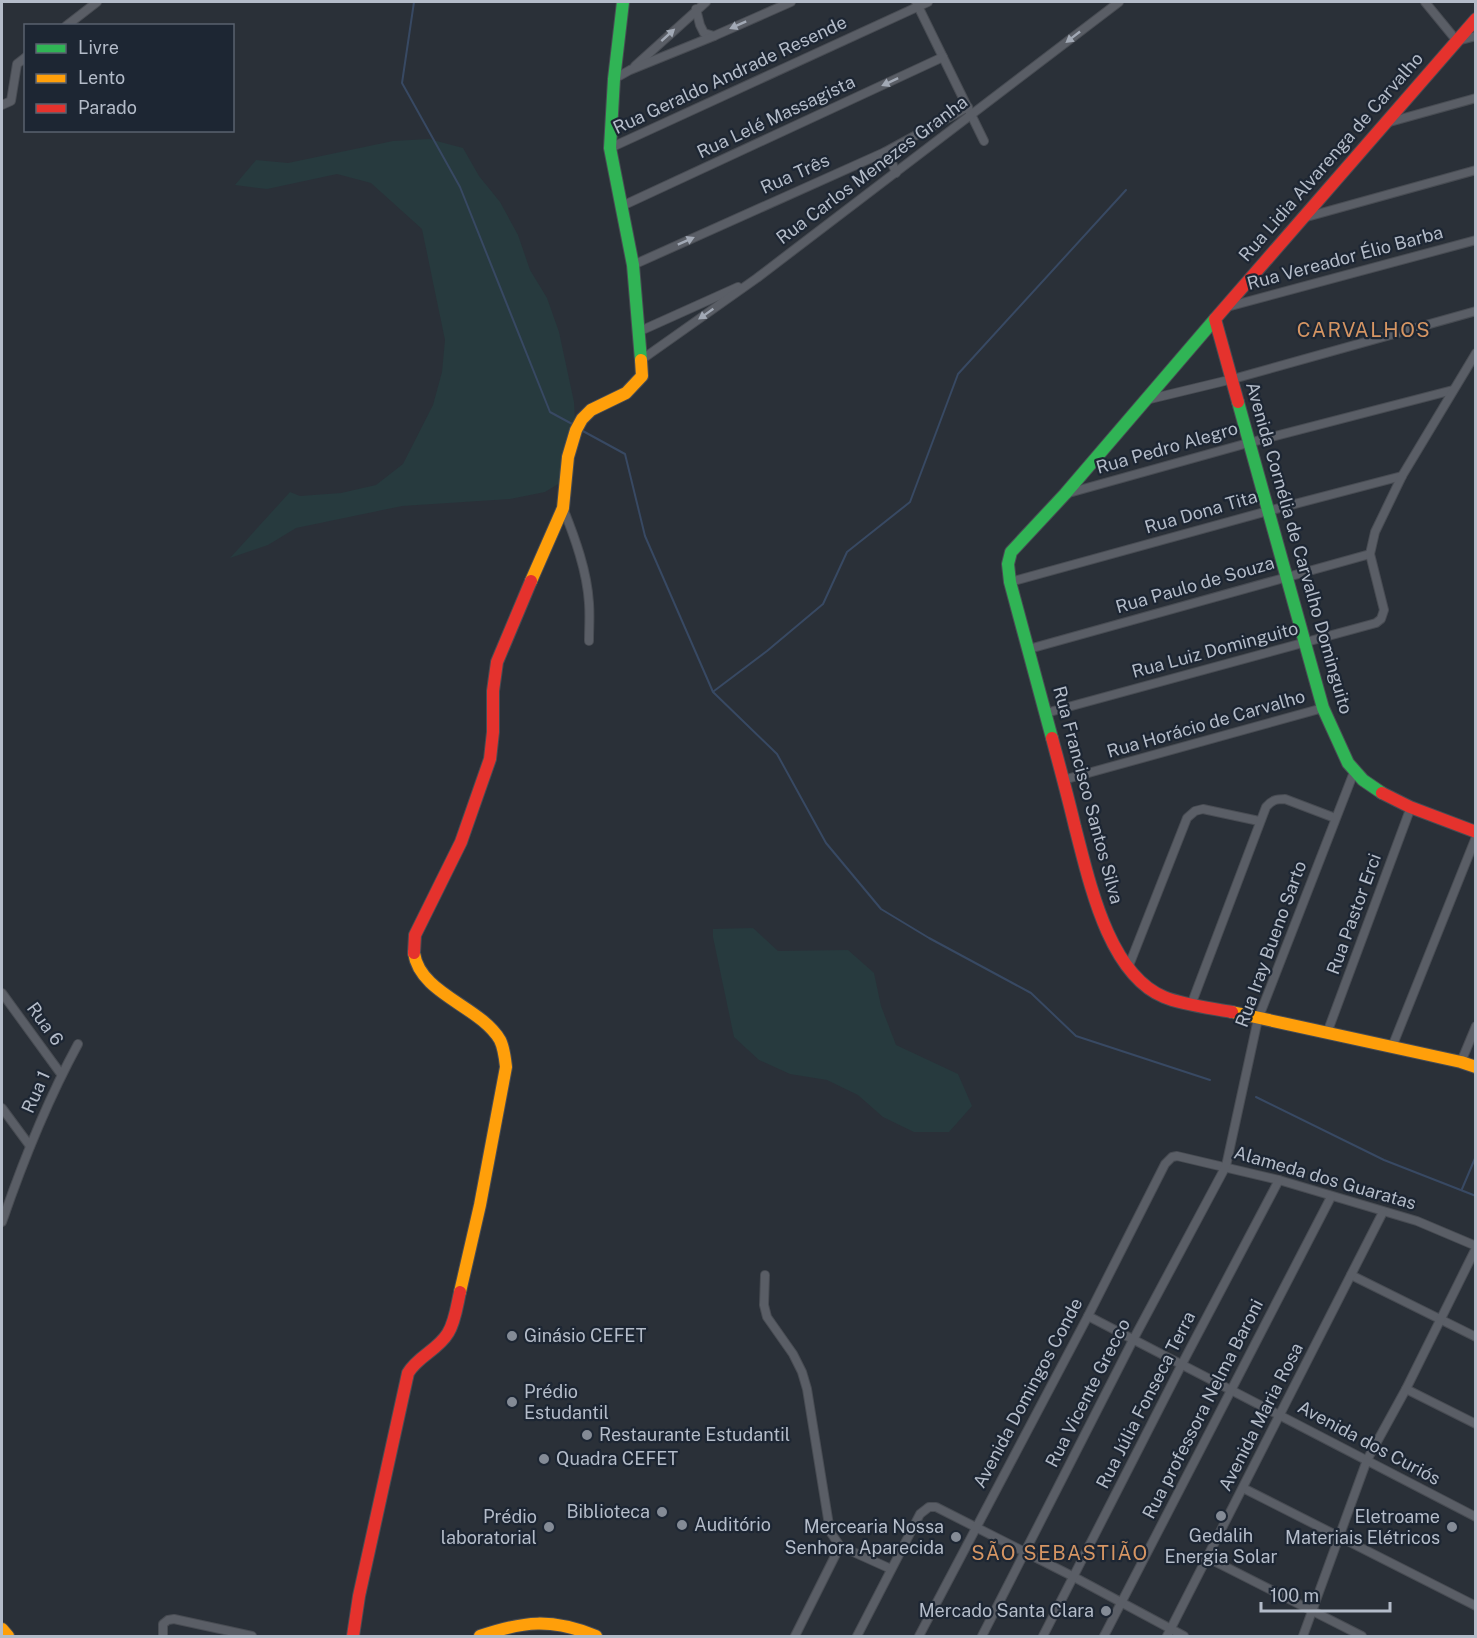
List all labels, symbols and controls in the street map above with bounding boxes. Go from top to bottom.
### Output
street label: Rua Geraldo Andrade Resende [610,11,850,138]
one-way arrow [729,21,747,31]
legend [24,24,234,132]
one-way arrow [660,28,675,42]
one-way arrow [1065,31,1081,44]
text: Livre [78,37,119,58]
street label: Rua Lidia Alvarenga de Carvalho [1234,48,1427,265]
text: Lento [78,67,125,88]
street label: Rua Lelé Massagista [693,71,858,162]
one-way arrow [882,77,899,86]
street label: Rua Carlos Menezes Granha [772,91,971,248]
text: Parado [78,97,137,118]
street label: Rua Três [757,149,832,198]
street label: Rua Vereador Élio Barba [1244,220,1445,294]
one-way arrow [677,236,695,246]
one-way arrow [698,308,714,320]
district label: CARVALHOS [1297,318,1431,342]
street label: Avenida Cornélia de Carvalho Dominguito [1242,379,1357,716]
street label: Rua Pedro Alegro [1093,417,1240,478]
street label: Rua Dona Tita [1142,485,1260,538]
street label: Rua Paulo de Souza [1113,552,1277,617]
street label: Rua Luiz Dominguito [1129,617,1300,682]
street label: Rua Francisco Santos Silva [1049,684,1128,906]
street label: Rua Horácio de Carvalho [1104,685,1307,762]
street label: Rua Pastor Erci [1322,850,1385,977]
street label: Rua Iray Bueno Sarto [1231,858,1310,1030]
street label: Rua 6 [23,998,68,1049]
street label: Rua 1 [17,1067,54,1116]
street label: Alameda dos Guaratas [1232,1141,1419,1214]
street label: Avenida Domingos Conde [968,1294,1087,1491]
street label: Rua professora Nelma Baroni [1138,1295,1267,1522]
street label: Rua Júlia Fonseca Terra [1092,1308,1199,1492]
street label: Rua Vicente Grecco [1041,1315,1134,1471]
place label: Ginásio CEFET [524,1325,647,1346]
marker: Ginásio CEFET [505,1329,519,1343]
street label: Avenida Maria Rosa [1214,1339,1307,1494]
place label: Prédio Estudantil [524,1381,609,1423]
marker: Prédio Estudantil [505,1395,519,1409]
street label: Avenida dos Curiós [1294,1396,1444,1489]
place label: Restaurante Estudantil [599,1424,790,1445]
marker: Restaurante Estudantil [580,1428,594,1442]
place label: Quadra CEFET [556,1448,679,1469]
marker: Quadra CEFET [537,1452,551,1466]
place label: Biblioteca [566,1501,650,1522]
marker: Biblioteca [655,1505,669,1519]
place label: Prédio laboratorial [441,1506,537,1548]
place label: Eletroame Materiais Elétricos [1285,1506,1440,1548]
marker: Gedalih Energia Solar [1214,1509,1228,1523]
place label: Auditório [694,1514,771,1535]
place label: Mercearia Nossa Senhora Aparecida [785,1516,944,1558]
marker: Auditório [675,1518,689,1532]
marker: Prédio laboratorial [542,1520,556,1534]
marker: Eletroame Materiais Elétricos [1445,1520,1459,1534]
place label: Gedalih Energia Solar [1165,1525,1277,1567]
marker: Mercearia Nossa Senhora Aparecida [949,1530,963,1544]
district label: SÃO SEBASTIÃO [971,1540,1149,1565]
scale bar [1261,1575,1390,1613]
text: 100 m [1270,1585,1319,1606]
place label: Mercado Santa Clara [919,1600,1094,1621]
marker: Mercado Santa Clara [1099,1604,1113,1618]

